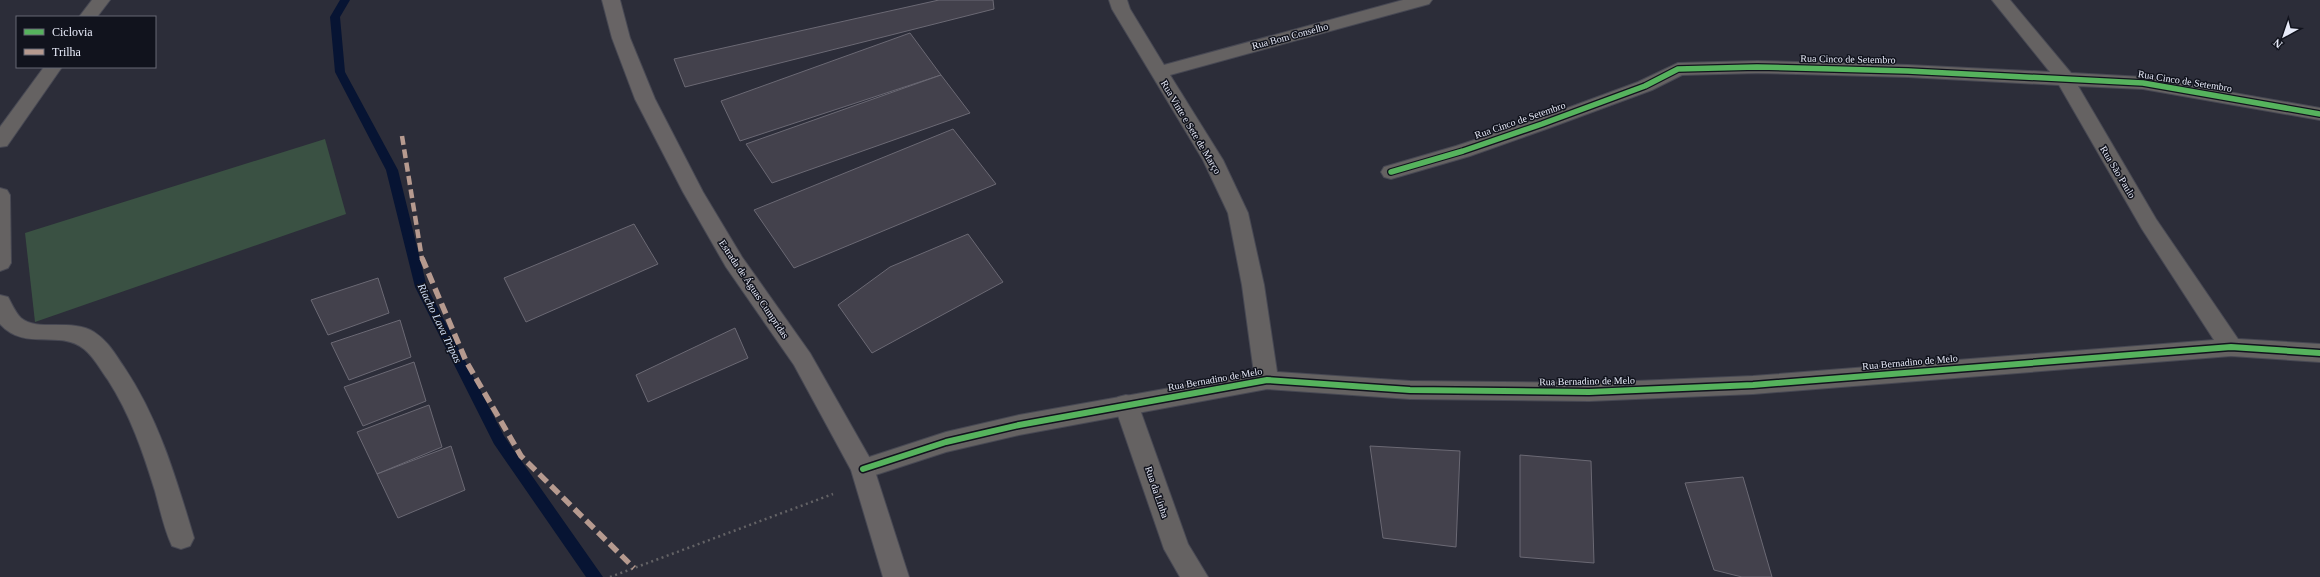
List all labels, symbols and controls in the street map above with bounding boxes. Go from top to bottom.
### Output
legend [16,16,156,68]
north arrow [2264,16,2304,56]
street label: Rua Bom Conselho [1251,21,1329,51]
text: Ciclovia [52,25,93,39]
text: N [2271,36,2284,51]
text: Trilha [52,45,82,59]
street label: Rua Cinco de Setembro [1800,53,1896,65]
street label: Rua Cinco de Setembro [2137,68,2233,94]
street label: Rua Vinte e Sete de Março [1159,78,1223,176]
street label: Rua Cinco de Setembro [1473,99,1567,141]
street label: Rua São Paulo [2098,144,2138,200]
street label: Estrada de Águas Cumpridas [717,238,791,340]
water label: Riacho Lava Tripas [415,280,464,365]
street label: Rua Bernadino de Melo [1862,352,1958,372]
street label: Rua Bernadino de Melo [1167,365,1263,393]
street label: Rua Bernadino de Melo [1539,375,1635,387]
street label: Rua da Linha [1143,465,1171,520]

